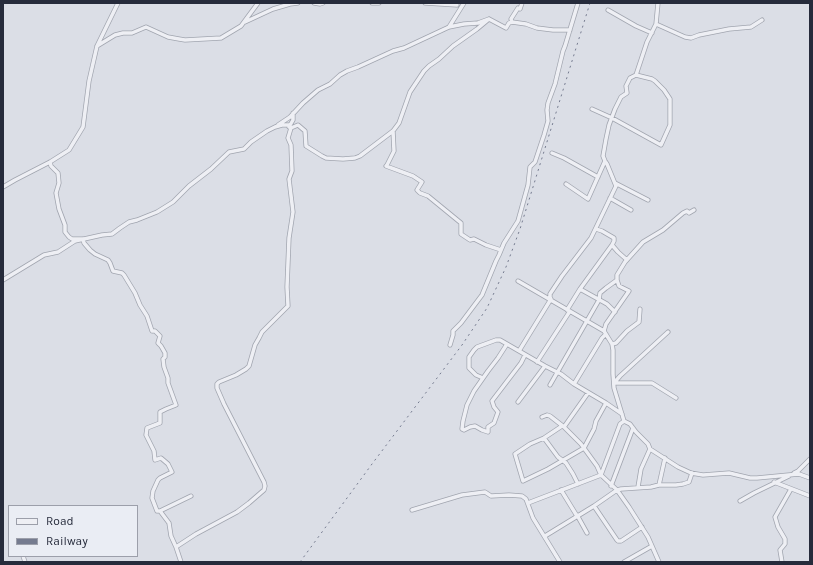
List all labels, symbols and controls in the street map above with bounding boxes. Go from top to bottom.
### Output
legend [8,505,138,557]
text: Road [46,514,74,528]
text: Railway [46,534,88,548]

